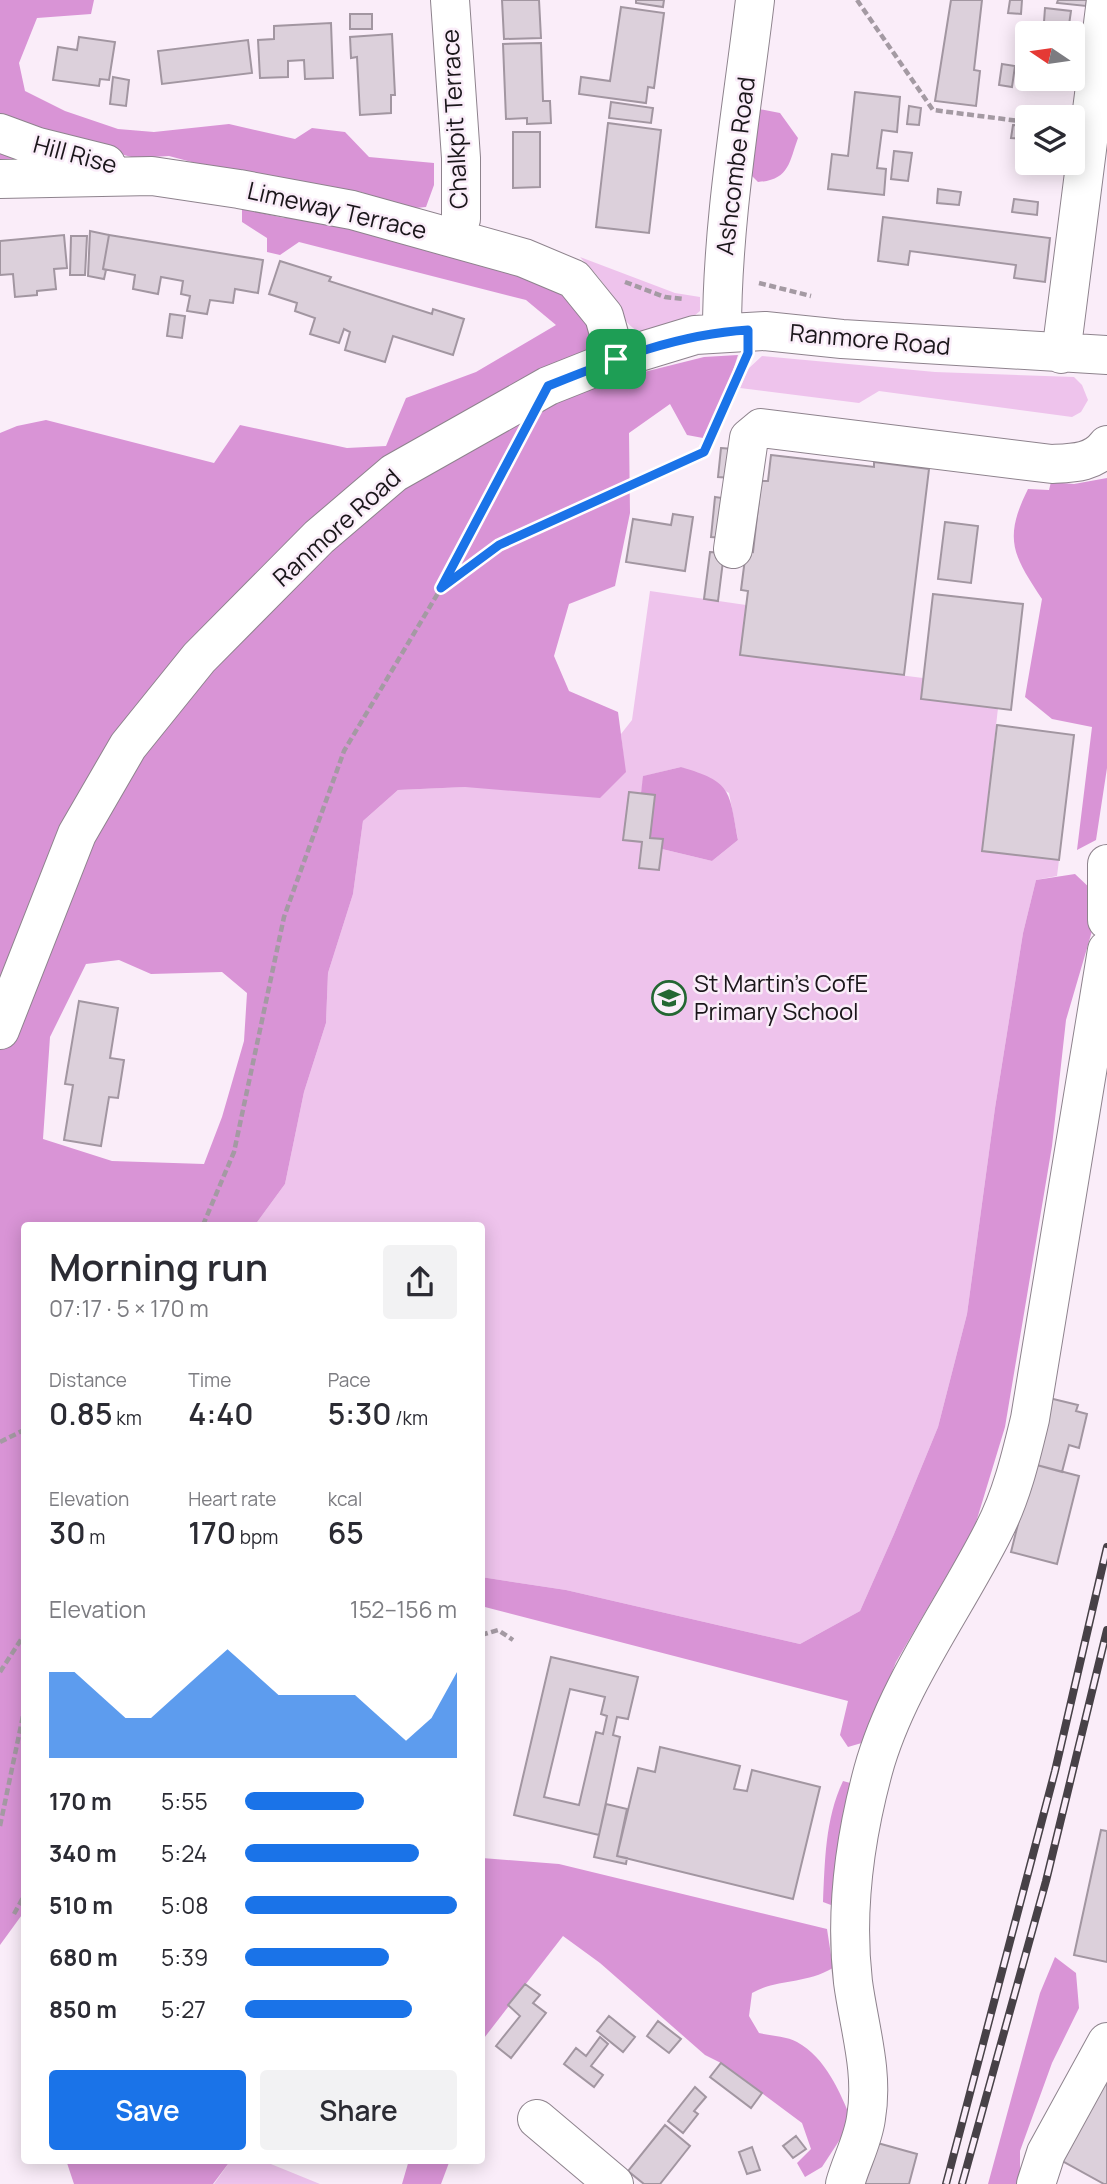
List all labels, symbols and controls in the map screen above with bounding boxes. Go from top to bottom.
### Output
north arrow [1015,21,1085,91]
map controls [1015,21,1085,175]
street label: Chalkpit Terrace [432,28,475,210]
street label: Ashcombe Road [707,75,762,257]
button: layers [1015,105,1085,175]
street label: Hill Rise [30,127,121,181]
street label: Limeway Terrace [244,173,430,246]
street label: Ranmore Road [788,315,952,362]
pin [586,329,646,389]
icon: arrive [597,340,635,378]
street label: Ranmore Road [265,461,407,593]
place label: St Martin's CofE Primary School [694,966,868,1027]
school or university icon: St Martin's CofE Primary School [650,979,688,1017]
text: Morning run [49,1240,268,1292]
button: share [383,1245,457,1319]
text: 07:17 · 5 × 170 m [49,1292,209,1324]
text: Distance [49,1367,127,1393]
text: Time [188,1367,231,1393]
text: Pace [328,1367,371,1393]
text: 0.85 [49,1393,112,1434]
text: 4:40 [188,1393,254,1434]
text: 5:30 [328,1393,391,1434]
text: km [112,1405,142,1431]
text: /km [391,1405,428,1431]
text: Elevation [49,1486,129,1512]
text: Heart rate [188,1486,276,1512]
text: kcal [328,1486,362,1512]
text: 30 [49,1512,85,1553]
text: 170 [188,1512,236,1553]
text: 65 [328,1512,364,1553]
text: m [85,1524,105,1550]
text: bpm [236,1524,278,1550]
text: Elevation [49,1593,146,1625]
text: 152–156 m [350,1593,457,1625]
text: 170 m [49,1785,112,1817]
text: 5:55 [161,1785,208,1817]
text: 340 m [49,1837,117,1869]
text: 5:24 [161,1837,207,1869]
text: 510 m [49,1889,113,1921]
text: 5:08 [161,1889,209,1921]
text: 680 m [49,1941,118,1973]
text: 5:39 [161,1941,208,1973]
text: 850 m [49,1993,117,2025]
text: 5:27 [161,1993,206,2025]
button: Save [49,2070,246,2150]
button: Share [260,2070,457,2150]

